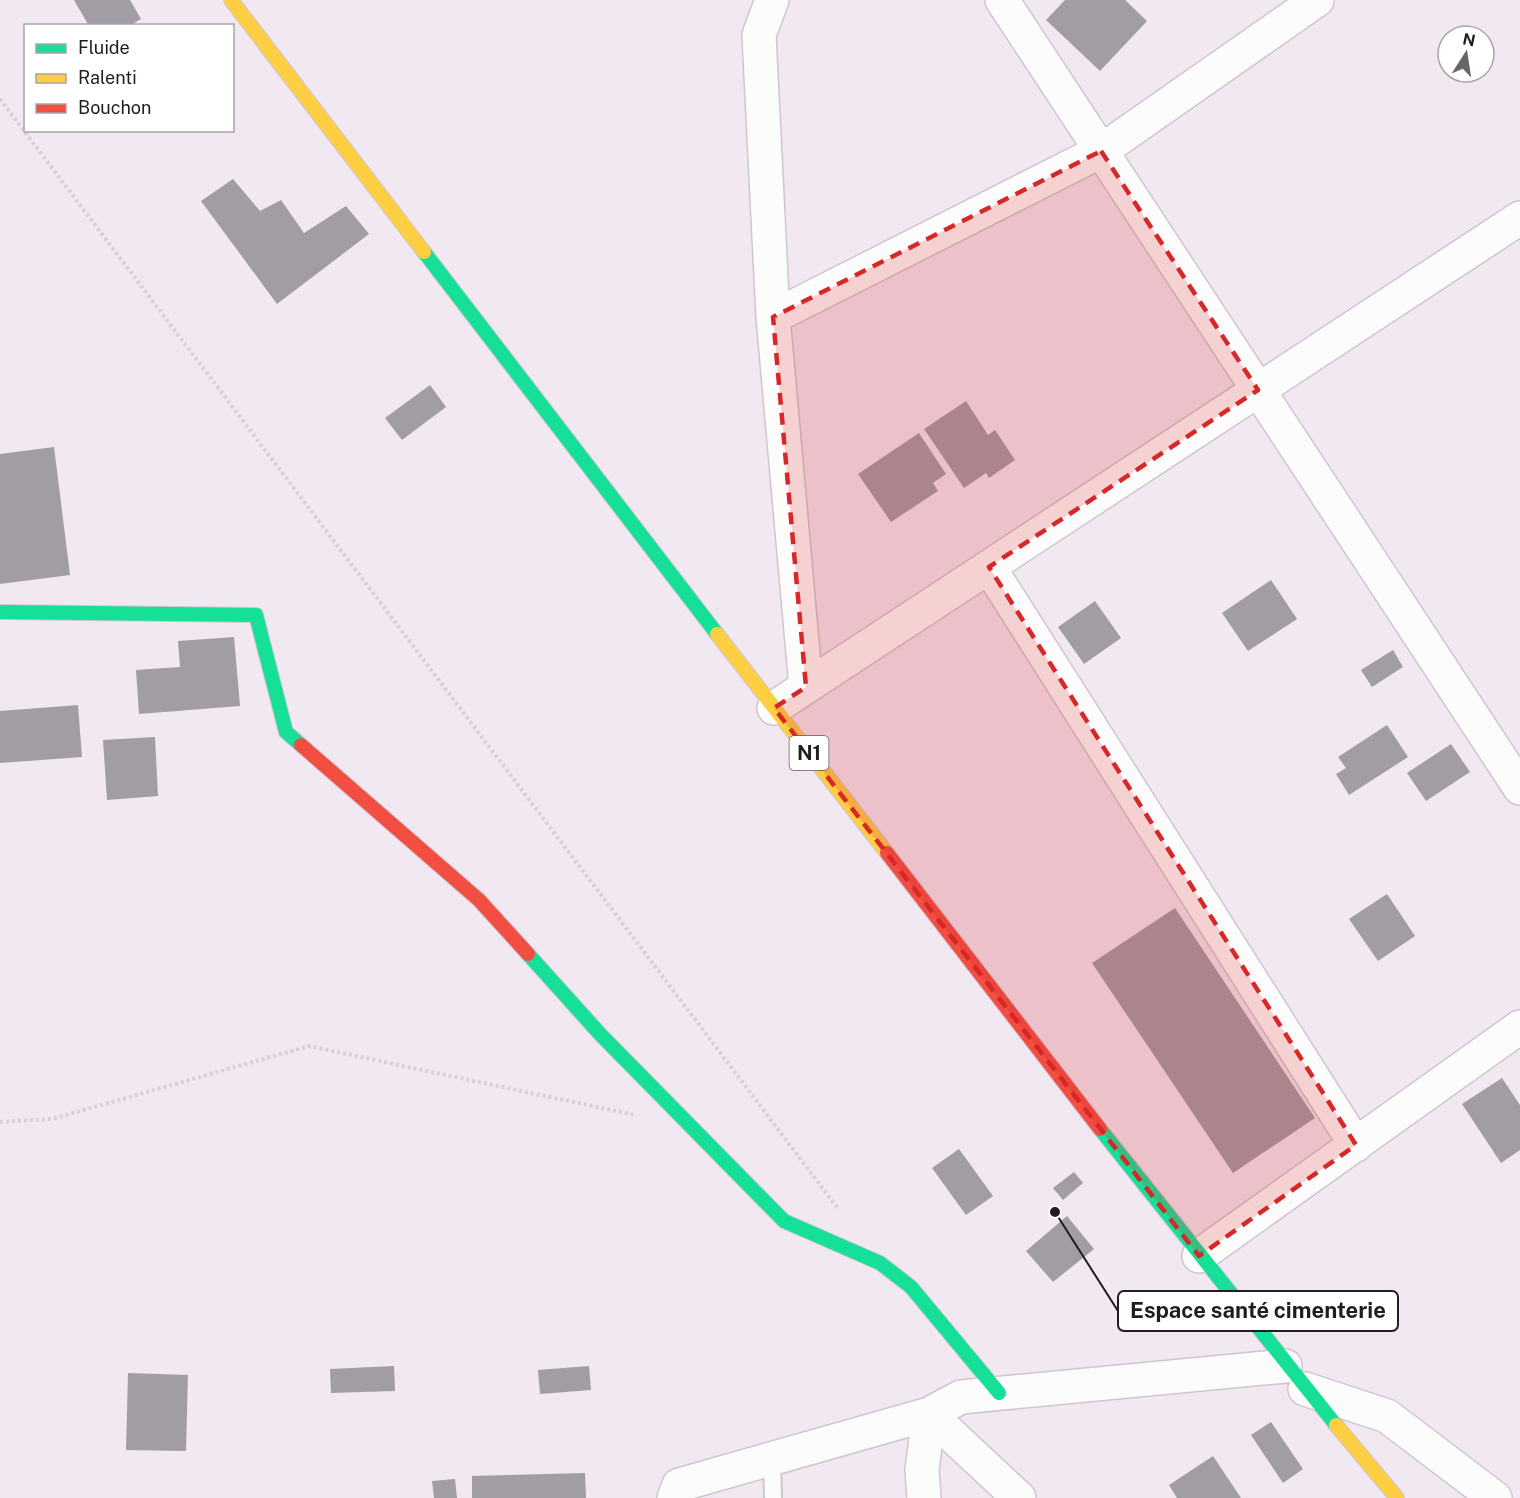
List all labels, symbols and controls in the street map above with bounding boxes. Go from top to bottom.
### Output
legend [24,24,234,132]
north arrow [1436,24,1496,84]
text: N [1461,29,1477,50]
text: Fluide [78,37,130,58]
text: Ralenti [78,67,137,88]
text: Bouchon [78,97,151,118]
road number: N1 [790,736,828,770]
callout: Espace santé cimenterie [1118,1291,1398,1331]
text: Espace santé cimenterie [1130,1297,1386,1323]

